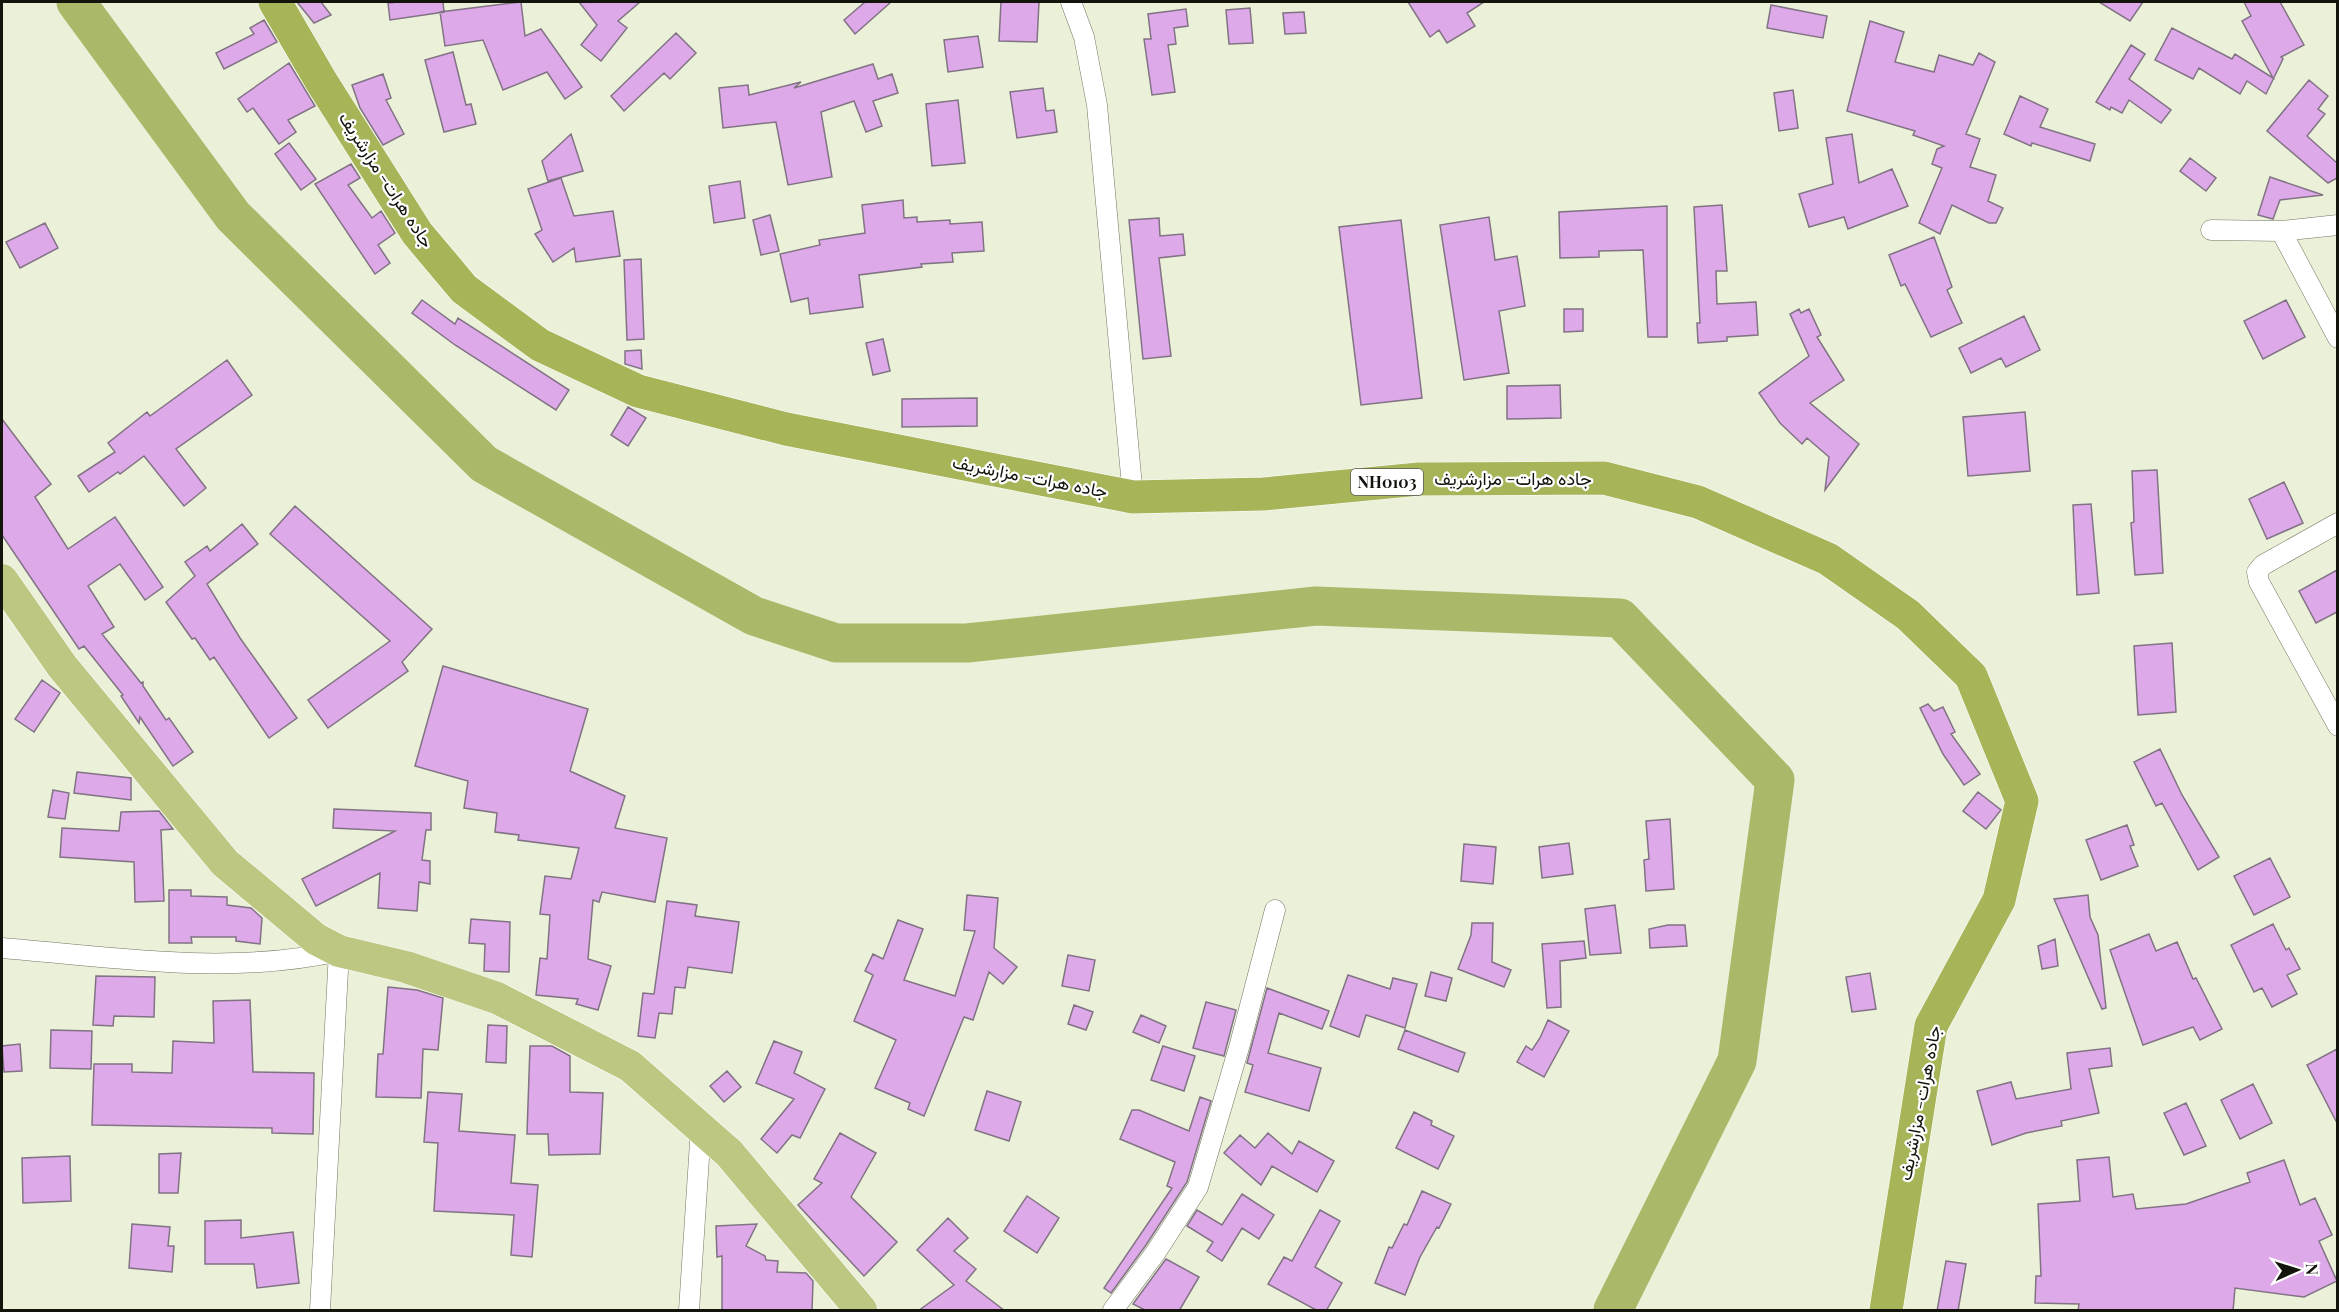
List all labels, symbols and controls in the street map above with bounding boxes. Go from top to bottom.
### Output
street label: جاده هرات- مزارشریف [334,107,440,252]
street label: جاده هرات- مزارشریف [951,449,1110,503]
street label: جاده هرات- مزارشریف [1434,466,1592,490]
road number: NH0103 [1351,469,1423,495]
street label: جاده هرات- مزارشریف [1892,1023,1946,1182]
north arrow [2267,1240,2327,1300]
text: N [2302,1263,2323,1276]

